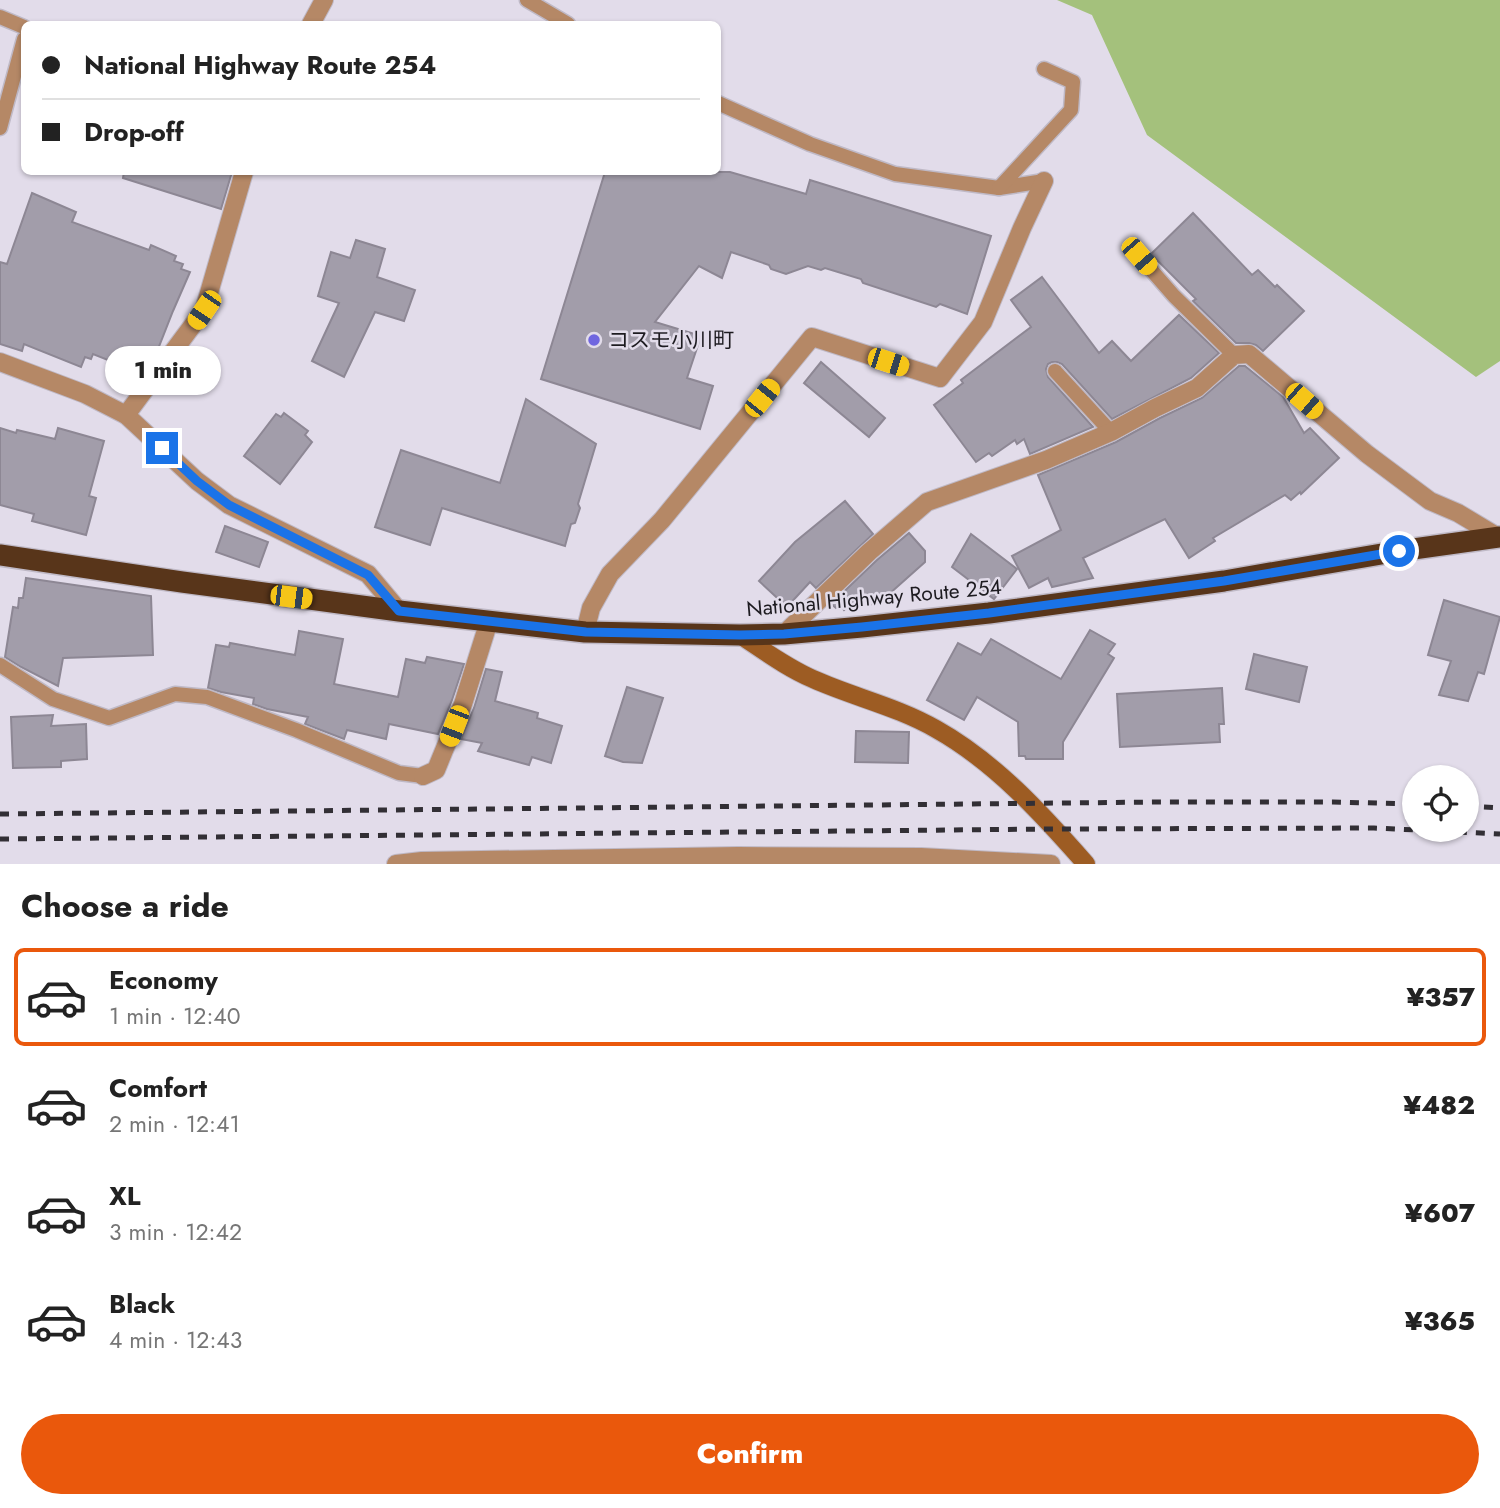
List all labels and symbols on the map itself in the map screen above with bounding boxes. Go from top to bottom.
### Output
car [1118,233,1161,279]
car [184,287,225,333]
place label: コスモ小川町 [608,325,734,355]
marker: コスモ小川町 [586,332,602,348]
callout: 1 min [104,346,220,396]
car [865,346,912,378]
car [741,375,784,421]
car [1282,379,1327,423]
route end [146,432,178,464]
route start [1383,535,1415,567]
street label: National Highway Route 254 [745,572,1003,624]
car [269,584,314,610]
car [437,703,472,749]

